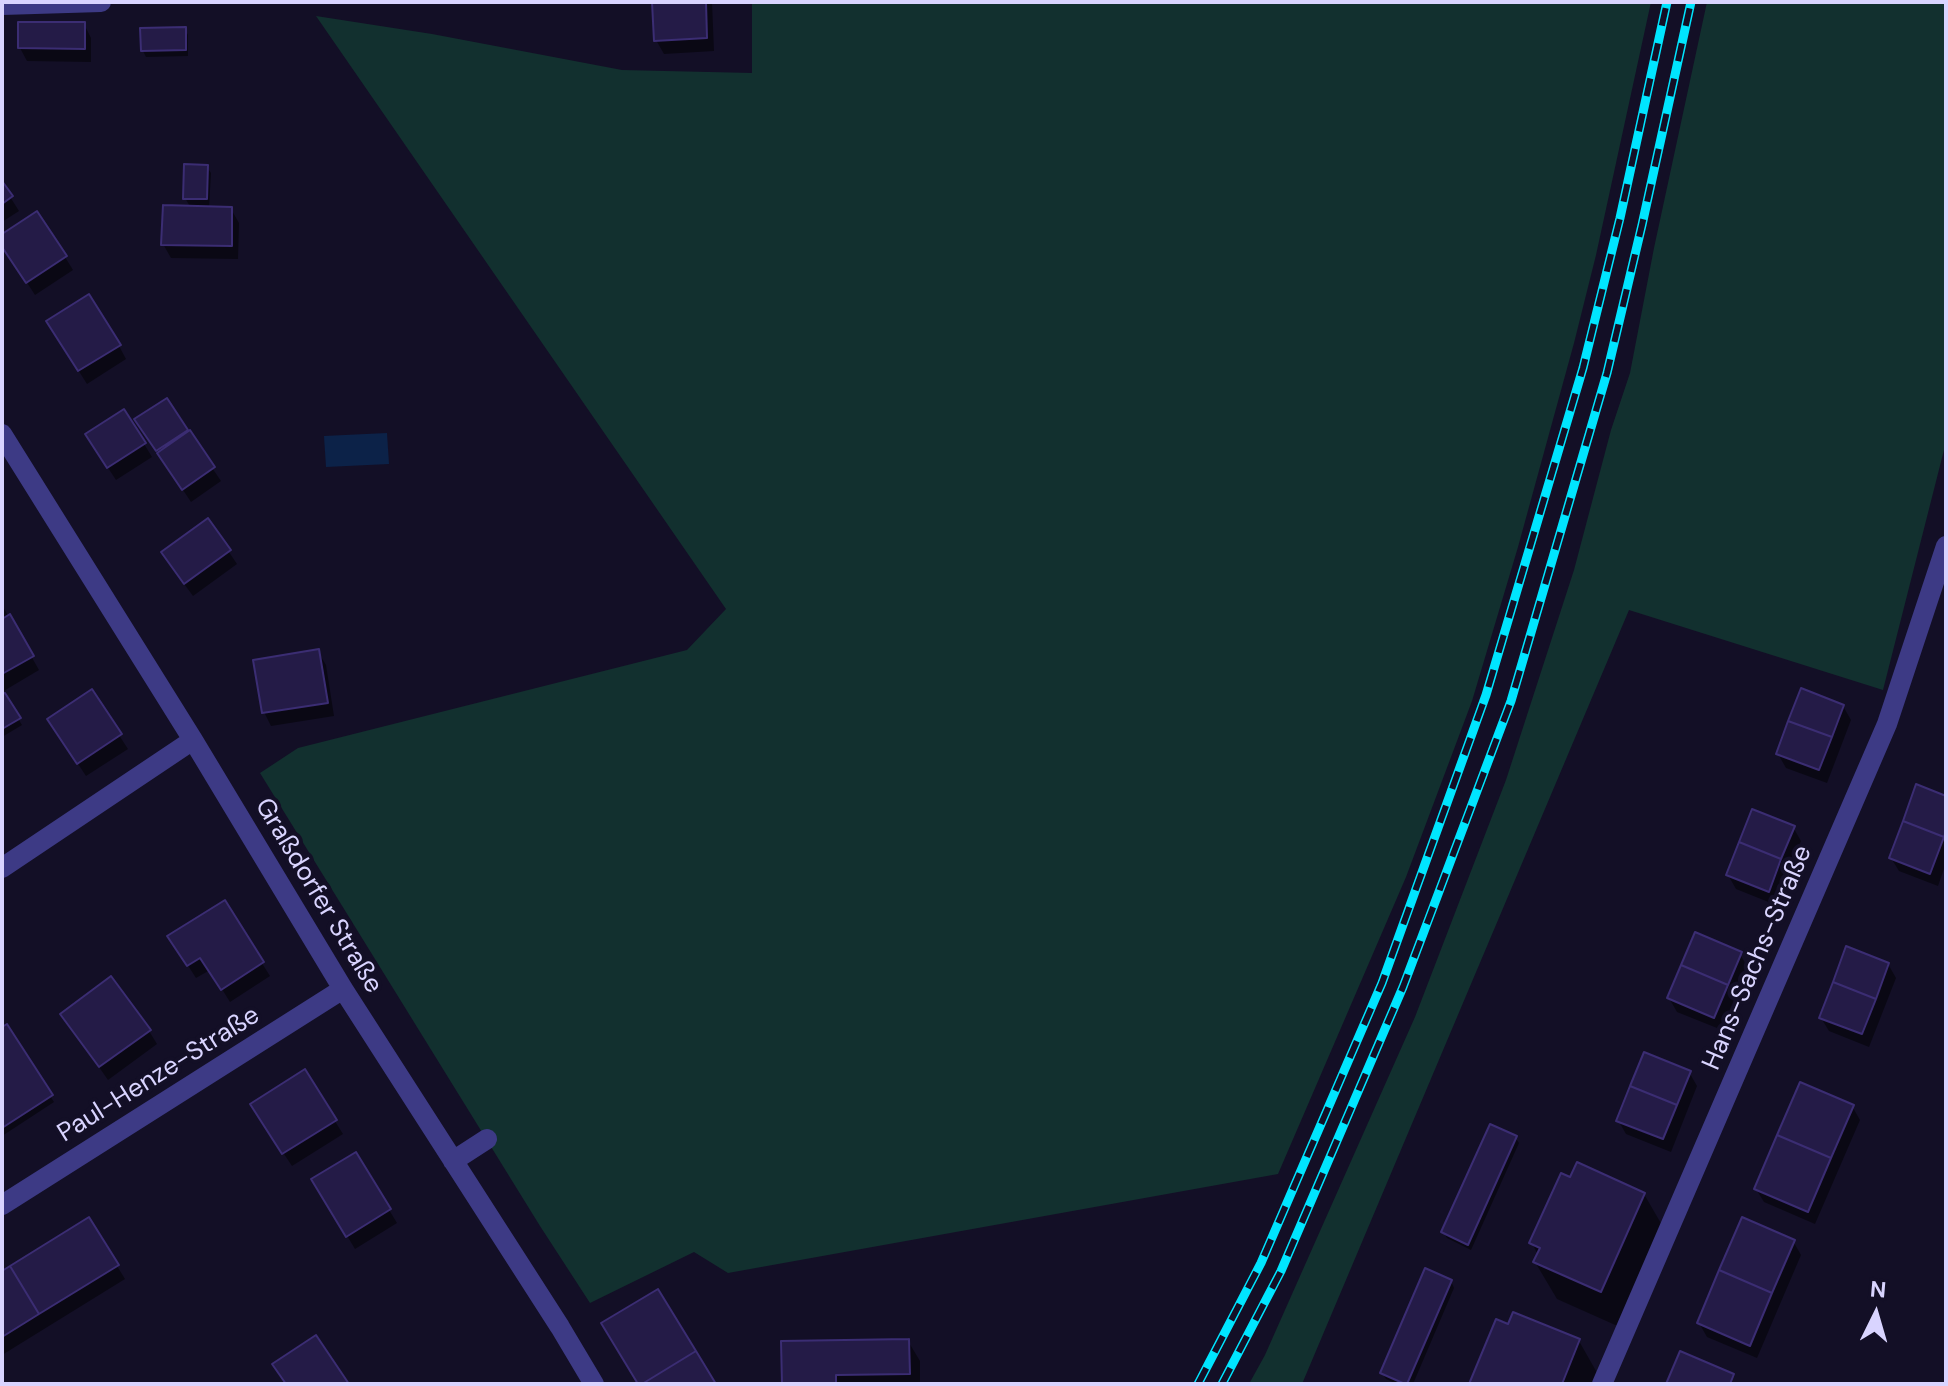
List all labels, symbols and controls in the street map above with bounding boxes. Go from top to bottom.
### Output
street label: Graßdorfer Straße [247,793,389,999]
street label: Hans-Sachs-Straße [1697,841,1819,1075]
street label: Paul-Henze-Straße [52,1000,266,1150]
north arrow [1836,1274,1916,1354]
text: N [1869,1274,1887,1305]

